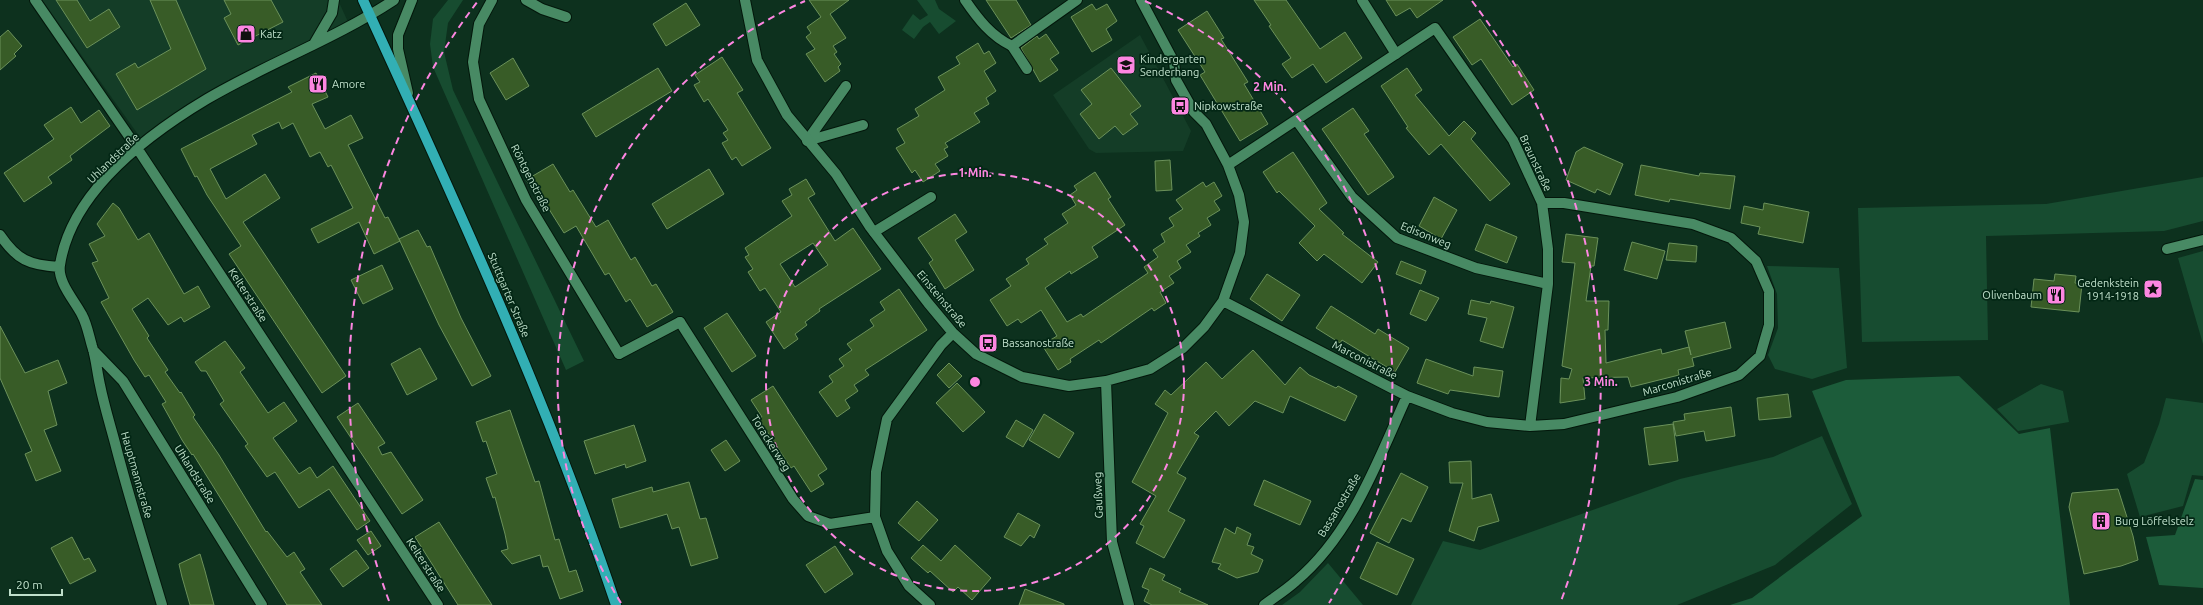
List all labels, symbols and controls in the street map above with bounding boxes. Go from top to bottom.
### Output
shop icon: Katz [235,23,257,45]
place label: Katz [260,28,282,40]
place label: Kindergarten Senderhang [1140,53,1205,78]
school or university icon: Kindergarten Senderhang [1115,54,1137,76]
restaurant icon: Amore [307,73,329,95]
place label: Amore [332,78,365,90]
text: 2 Min. [1253,80,1287,93]
bus stop icon: Nipkowstraße [1169,95,1191,117]
place label: Nipkowstraße [1194,100,1263,112]
street label: Uhlandstraße [85,131,141,185]
street label: Braunstraße [1518,133,1554,193]
street label: Röntgenstraße [509,142,553,214]
text: 1 Min. [958,166,992,179]
street label: Edisonweg [1399,219,1453,251]
street label: Stuttgarter Straße [486,251,532,339]
street label: Kelterstraße [226,266,270,324]
street label: Einsteinstraße [915,268,969,330]
place label: Gedenkstein 1914-1918 [2077,277,2139,302]
place icon: Gedenkstein 1914-1918 [2142,278,2164,300]
restaurant icon: Olivenbaum [2045,284,2067,306]
place label: Olivenbaum [1982,289,2042,301]
bus stop icon: Bassanostraße [977,332,999,354]
place label: Bassanostraße [1002,337,1074,349]
street label: Marconistraße [1330,338,1400,382]
street label: Marconistraße [1641,366,1713,398]
centre of rings [968,375,982,389]
text: 3 Min. [1584,375,1618,388]
street label: Torackerweg [749,413,793,473]
street label: Hauptmannstraße [119,430,155,520]
street label: Uhlandstraße [172,443,218,505]
street label: Bassanostraße [1315,471,1363,539]
street label: Gaußweg [1091,472,1105,518]
building icon: Burg Löffelstelz [2090,510,2112,532]
place label: Burg Löffelstelz [2115,515,2194,527]
street label: Kelterstraße [404,536,448,594]
scale bar [10,571,62,597]
text: 20 m [16,578,43,591]

